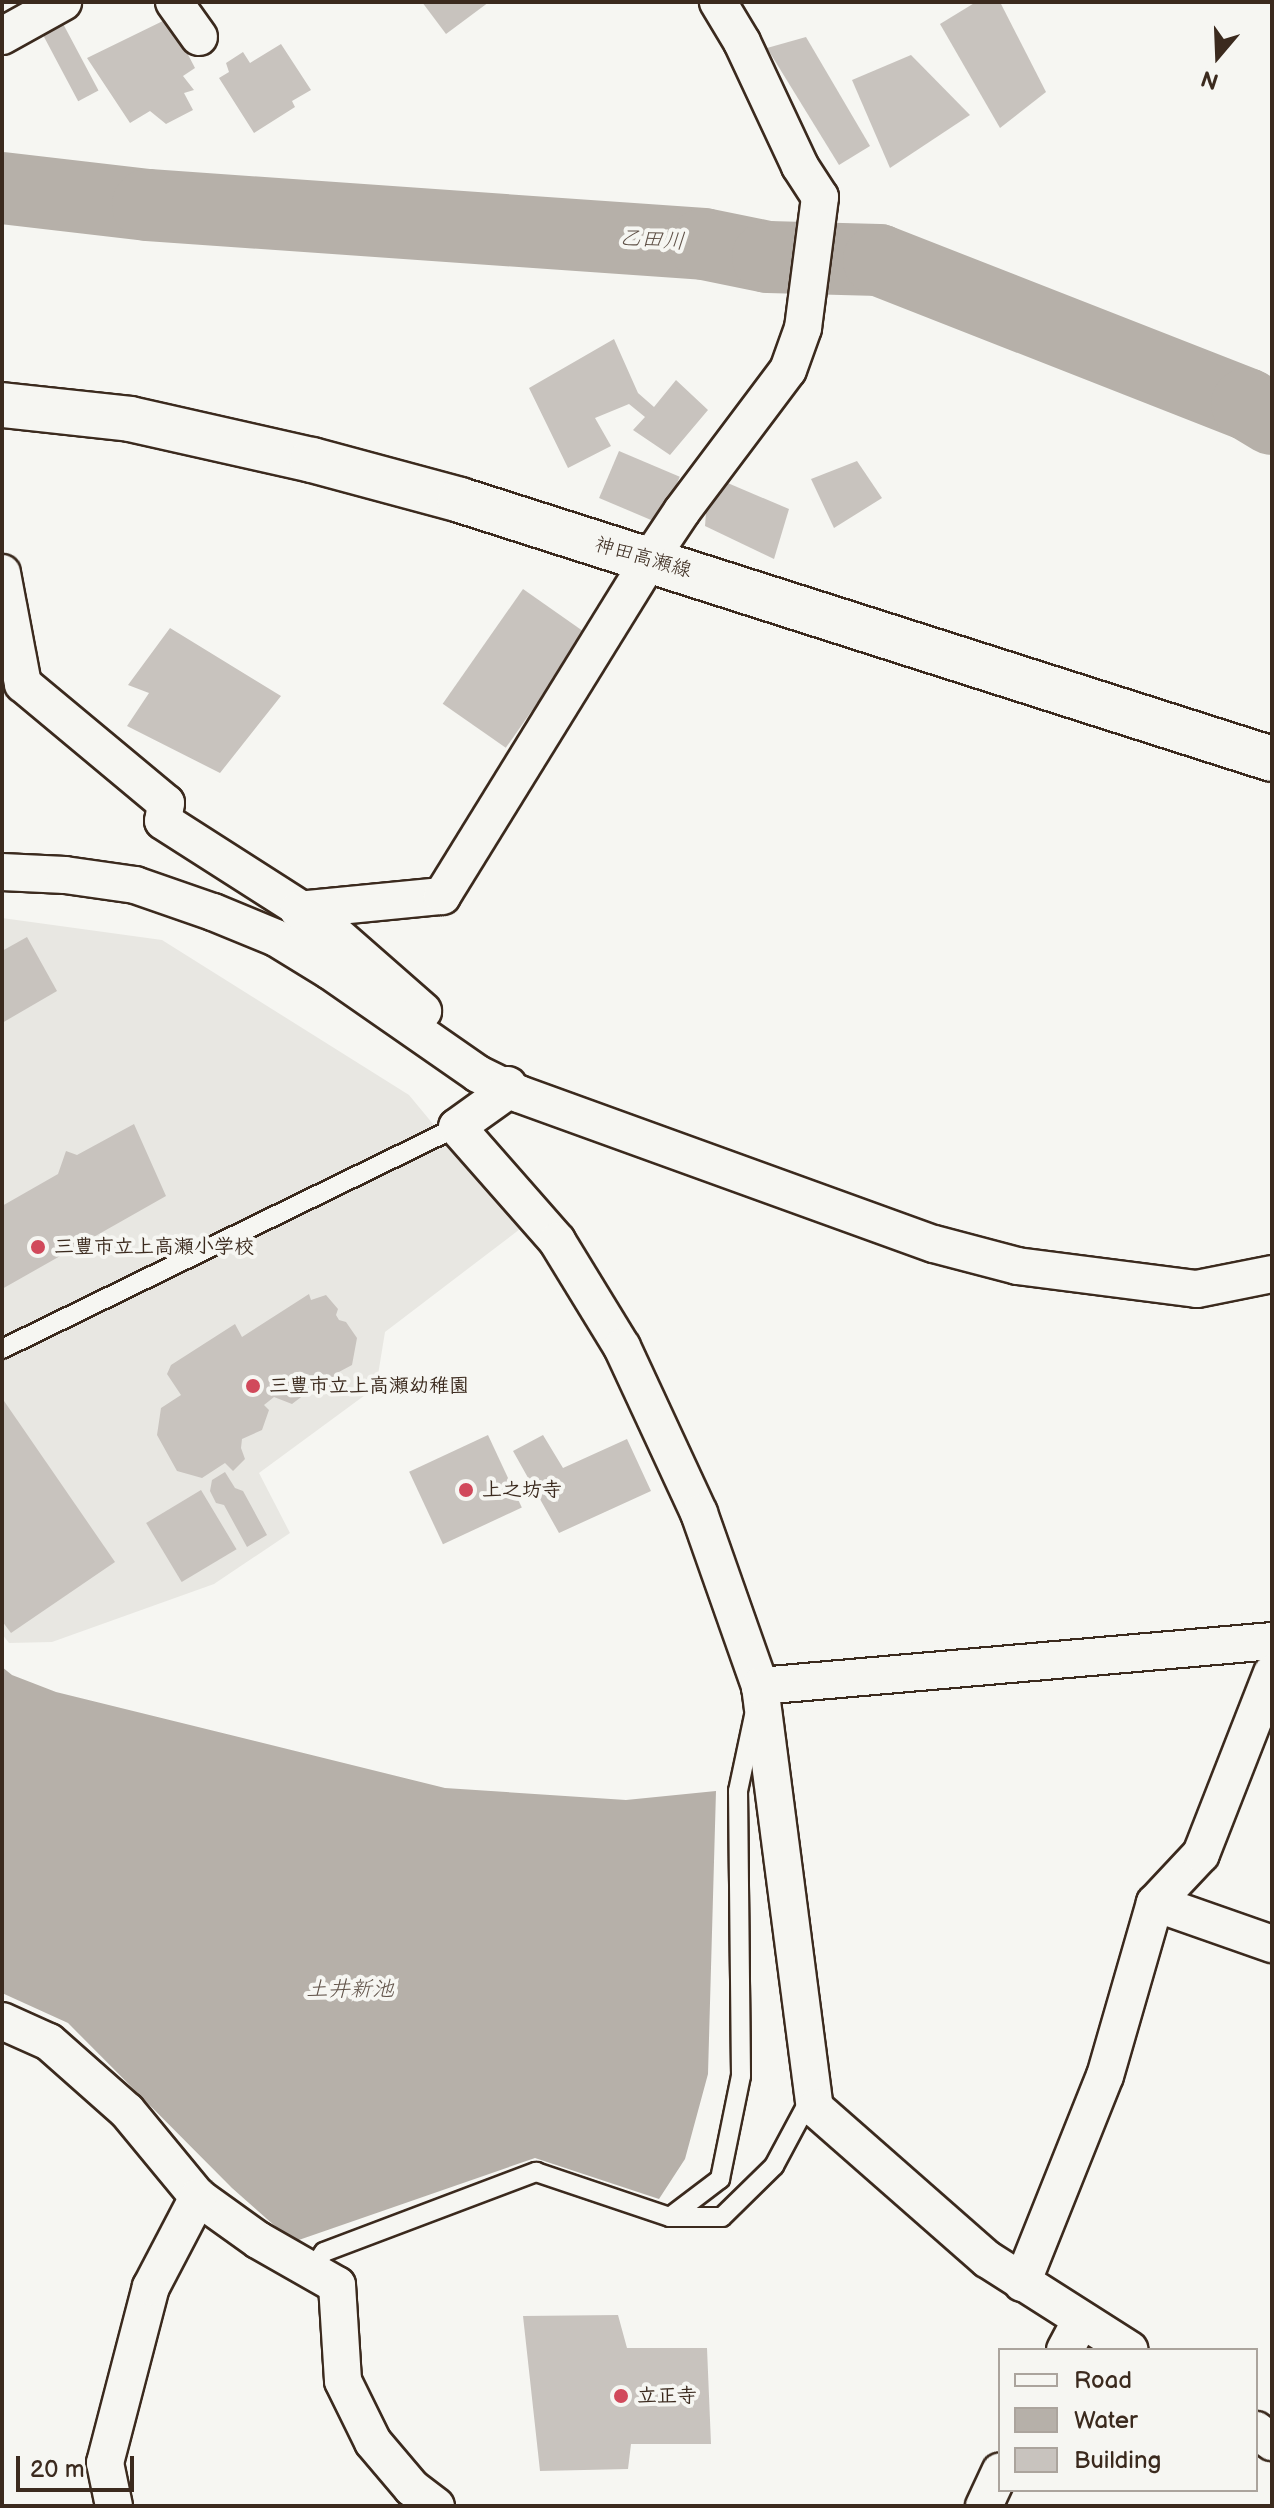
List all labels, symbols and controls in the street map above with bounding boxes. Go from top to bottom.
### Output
north arrow [1178,16,1258,96]
text: N [1198,64,1222,95]
water label: 乙田川 [618,225,686,255]
street label: 神田高瀬線 [592,533,694,583]
place label: 三豊市立上高瀬小学校 [54,1235,254,1259]
marker: 三豊市立上高瀬小学校 [29,1238,47,1256]
place label: 三豊市立上高瀬幼稚園 [269,1374,469,1398]
marker: 三豊市立上高瀬幼稚園 [244,1377,262,1395]
place label: 上之坊寺 [482,1478,562,1502]
marker: 上之坊寺 [457,1481,475,1499]
water label: 土井新池 [306,1977,394,2003]
legend [998,2348,1258,2492]
text: Road [1074,2366,1132,2395]
place label: 立正寺 [637,2384,697,2408]
marker: 立正寺 [612,2387,630,2405]
text: Water [1074,2406,1138,2435]
scale bar [20,2440,138,2490]
text: Building [1074,2446,1161,2475]
text: 20 m [30,2455,85,2484]

